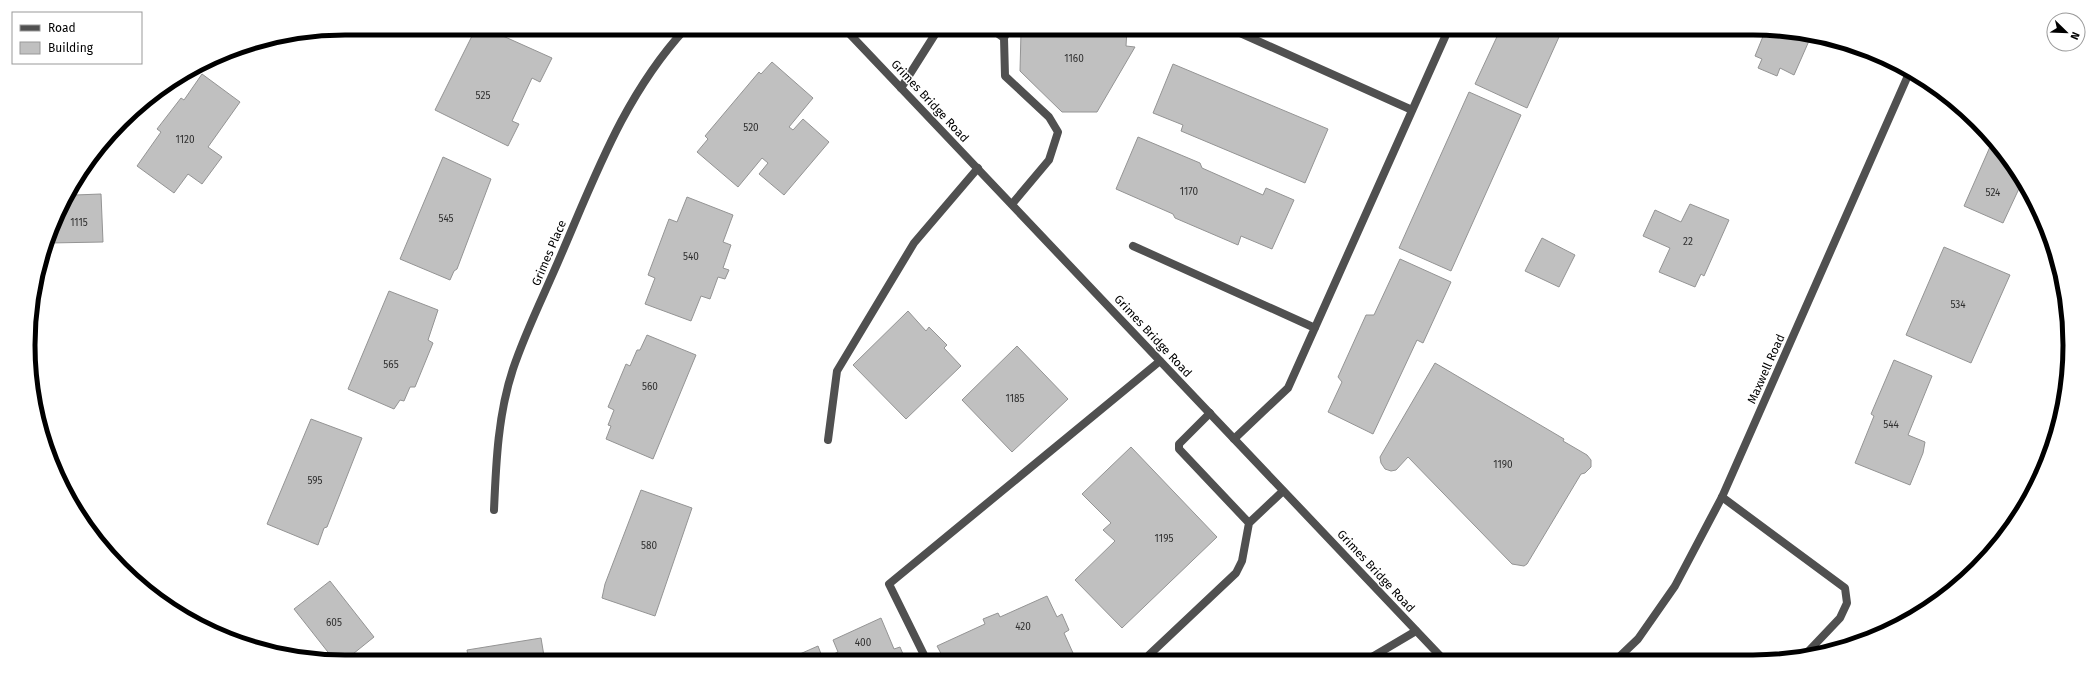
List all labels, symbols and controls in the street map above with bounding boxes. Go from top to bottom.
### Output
legend [12,12,142,64]
north arrow [2046,12,2086,52]
text: Road [48,21,76,35]
text: N [2067,30,2082,42]
text: Building [48,41,94,55]
house number: 1160 [1064,53,1084,65]
street label: Grimes Bridge Road [888,57,972,145]
house number: 525 [476,90,490,102]
house number: 520 [743,122,759,134]
house number: 1120 [175,134,195,146]
house number: 1170 [1180,186,1199,198]
house number: 524 [1986,187,2001,199]
house number: 545 [438,213,454,225]
house number: 1115 [70,217,88,229]
street label: Grimes Place [529,218,569,288]
house number: 22 [1683,236,1693,248]
house number: 540 [683,251,699,263]
street label: Grimes Bridge Road [1111,292,1195,380]
house number: 534 [1950,299,1966,311]
street label: Maxwell Road [1744,332,1788,406]
house number: 565 [383,359,399,371]
house number: 560 [642,381,658,393]
house number: 1185 [1005,393,1025,405]
house number: 544 [1883,419,1900,431]
house number: 1190 [1493,459,1513,471]
house number: 595 [307,475,323,487]
street label: Grimes Bridge Road [1334,527,1418,615]
house number: 1195 [1155,533,1173,545]
house number: 580 [641,540,657,552]
house number: 605 [326,617,342,629]
house number: 420 [1015,621,1031,633]
house number: 400 [855,637,872,649]

